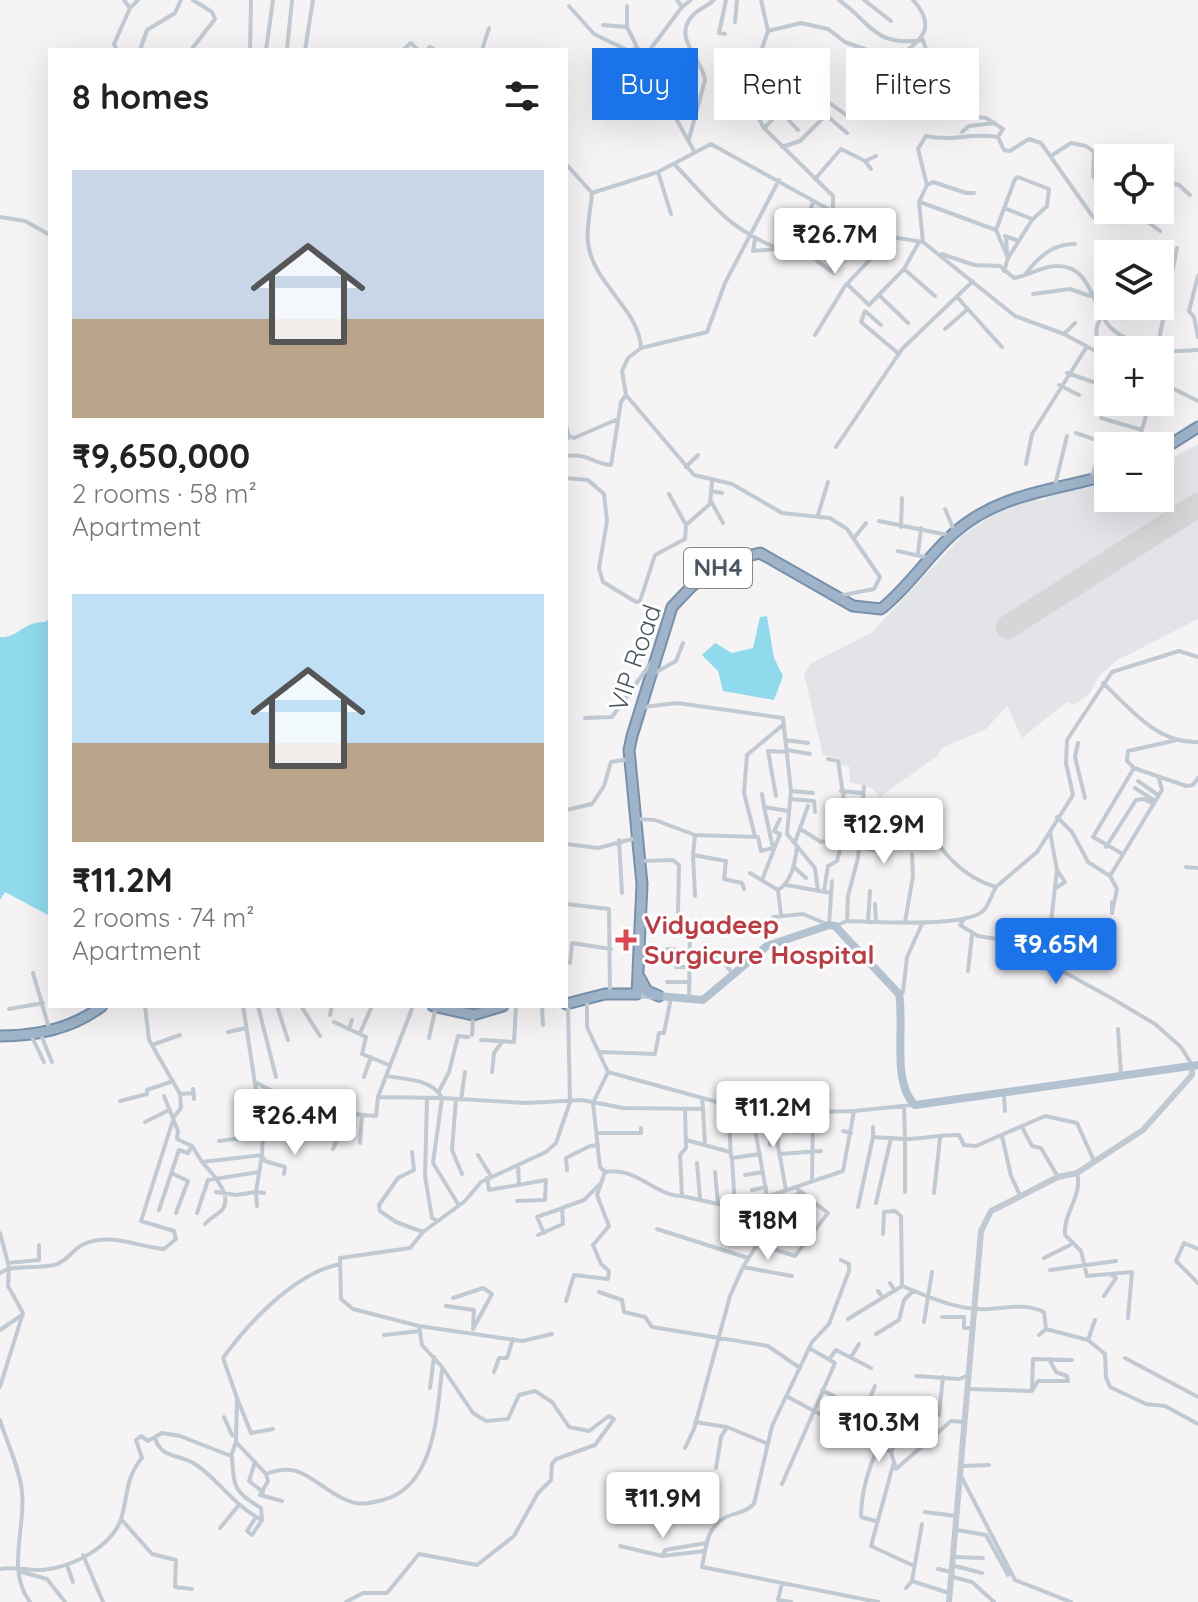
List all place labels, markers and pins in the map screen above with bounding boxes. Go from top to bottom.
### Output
pin: ₹26.7M [770,208,900,276]
pin: ₹12.9M [819,798,949,866]
place label: Vidyadeep Surgicure Hospital [644,908,874,971]
pin: ₹9.65M [991,918,1121,986]
marker: Vidyadeep Surgicure Hospital [615,929,637,951]
pin: ₹11.2M [708,1081,838,1149]
pin: ₹26.4M [230,1089,360,1157]
pin: ₹18M [721,1194,815,1262]
pin: ₹10.3M [814,1396,944,1464]
pin: ₹11.9M [598,1472,728,1540]

